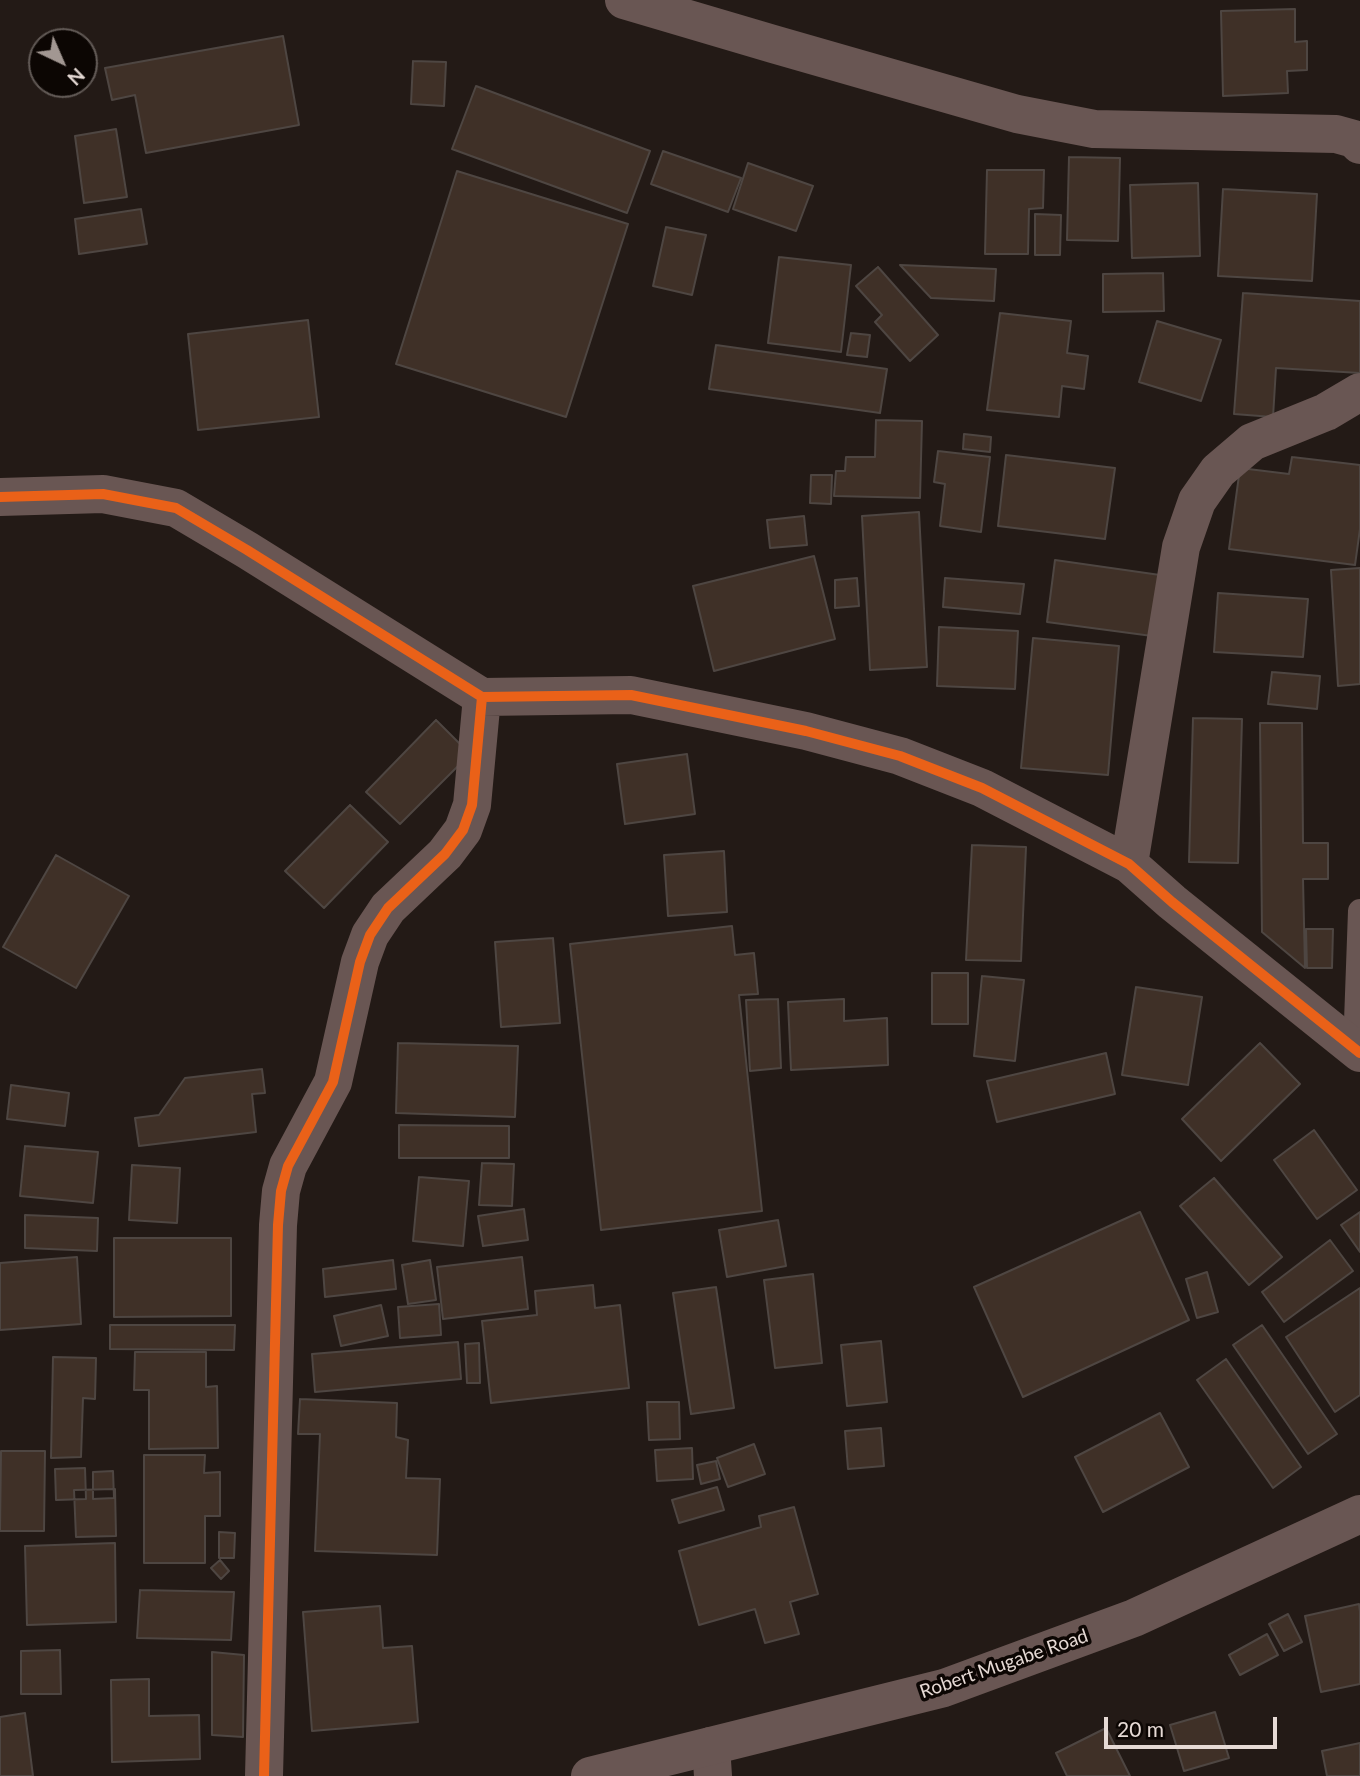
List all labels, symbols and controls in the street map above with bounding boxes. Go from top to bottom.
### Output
north arrow [28,28,98,98]
text: N [63,64,90,90]
street label: Robert Mugabe Road [917,1625,1091,1703]
scale bar [1108,1702,1281,1746]
text: 20 m [1117,1716,1164,1741]

